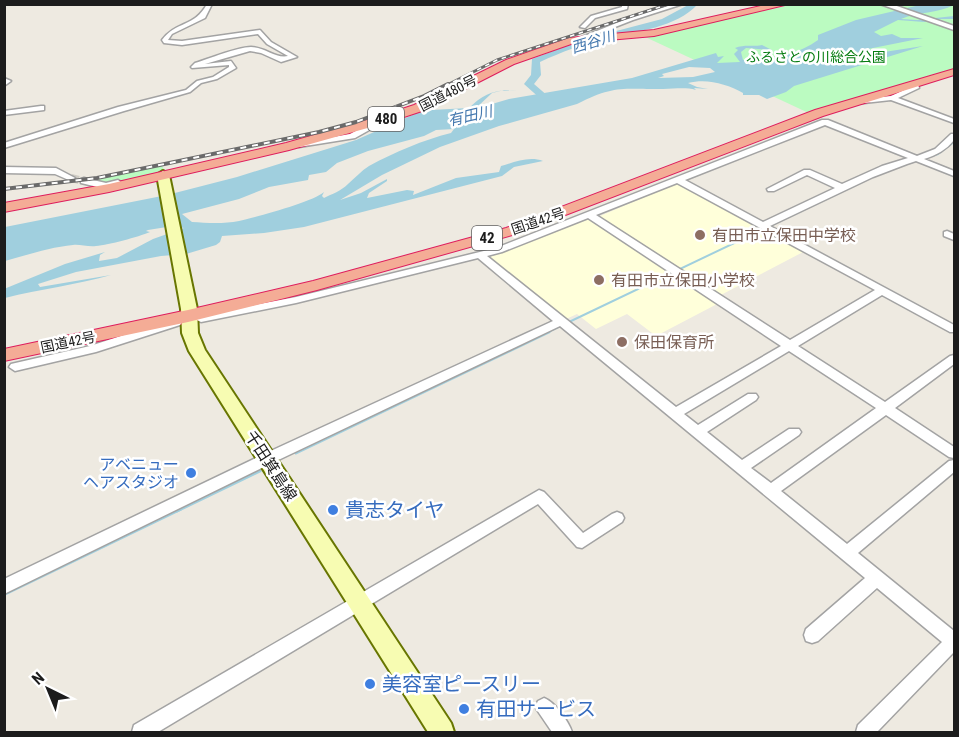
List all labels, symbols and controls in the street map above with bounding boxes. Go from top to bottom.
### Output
water label: 西谷川 [569,26,619,57]
park label: ふるさとの川総合公園 [746,49,886,65]
street label: 国道480号 [416,72,480,114]
water label: 有田川 [446,102,496,130]
road number: 480 [368,107,404,131]
street label: 国道42号 [509,204,567,238]
road number: 42 [472,226,502,250]
place label: 有田市立保田中学校 [712,226,856,245]
marker: 有田市立保田中学校 [693,228,707,242]
place label: 有田市立保田小学校 [611,271,755,290]
marker: 有田市立保田小学校 [592,273,606,287]
street label: 国道42号 [39,328,97,356]
place label: 保田保育所 [634,333,714,352]
marker: 保田保育所 [615,335,629,349]
street label: 千田箕島線 [241,427,301,505]
place label: アベニュー ヘアスタジオ [83,455,179,492]
marker: アベニュー ヘアスタジオ [184,466,198,480]
place label: 貴志タイヤ [345,498,444,522]
marker: 貴志タイヤ [326,503,340,517]
north arrow [18,659,78,719]
text: N [28,668,48,689]
place label: 美容室ピースリー [382,672,541,696]
marker: 美容室ピースリー [363,677,377,691]
place label: 有田サービス [476,697,596,721]
marker: 有田サービス [457,702,471,716]

